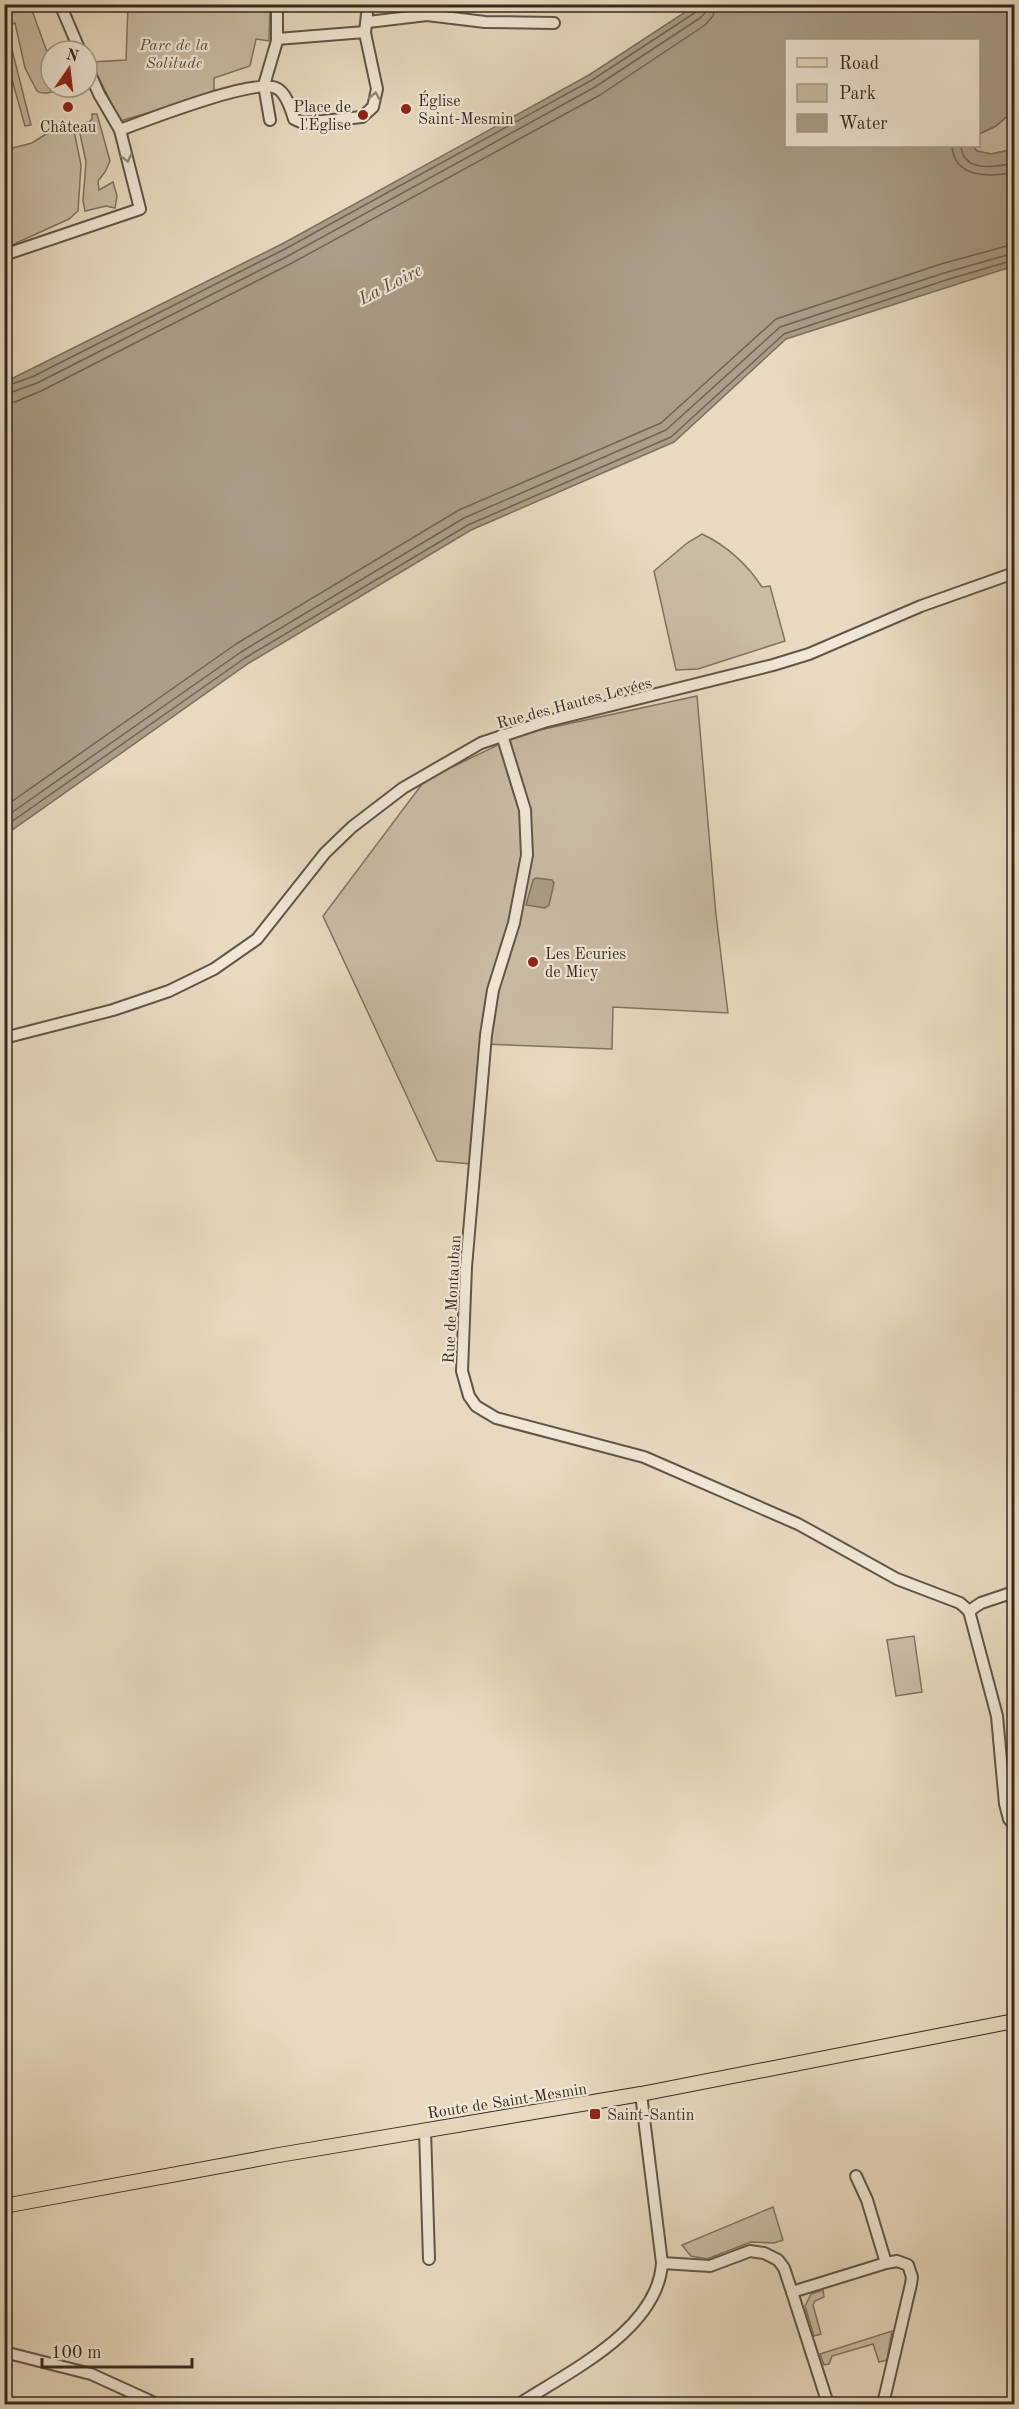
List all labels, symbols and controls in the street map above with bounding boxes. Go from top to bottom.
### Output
park label: Parc de la Solitude [138,38,209,72]
north arrow [39,39,99,99]
legend [785,39,980,147]
text: N [64,47,81,66]
text: Road [839,55,879,73]
text: Park [839,85,876,103]
place label: Église Saint-Mesmin [418,90,514,128]
one-way arrow [368,91,380,101]
marker: Château [61,100,75,114]
place label: Place de l'Église [293,100,351,134]
marker: Église Saint-Mesmin [399,102,413,116]
marker: Place de l'Église [356,108,370,122]
text: Water [839,115,888,133]
place label: Château [40,120,97,136]
one-way arrow [120,153,133,163]
water label: La Loire [355,261,425,309]
street label: Rue des Hautes Levées [495,676,654,732]
place label: Les Ecuries de Micy [545,947,626,981]
marker: Les Ecuries de Micy [526,955,540,969]
street label: Rue de Montauban [442,1234,464,1364]
street label: Route de Saint-Mesmin [426,2081,589,2122]
marker: Saint-Santin [588,2107,602,2121]
place label: Saint-Santin [607,2108,695,2124]
scale bar [42,2331,192,2369]
text: 100 m [51,2344,102,2362]

